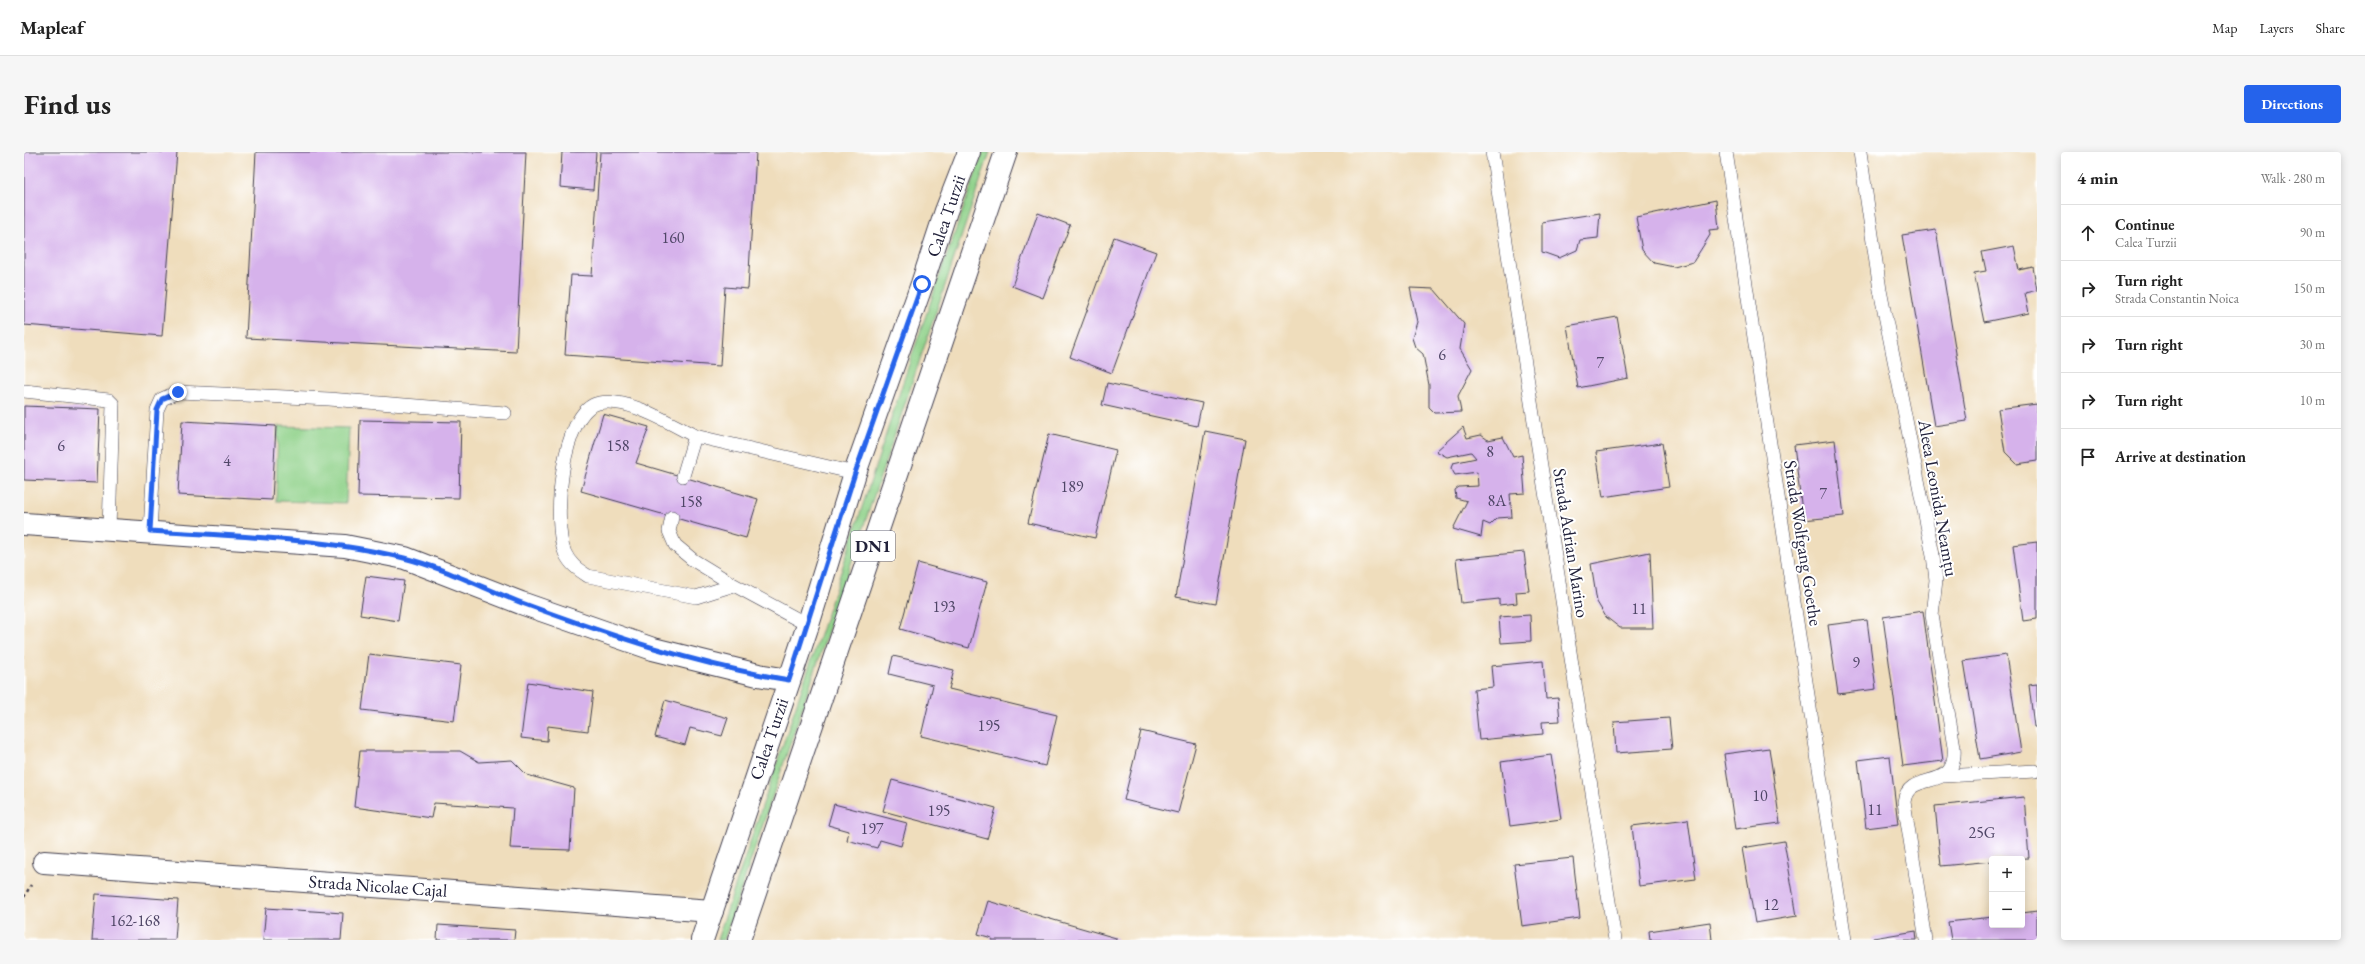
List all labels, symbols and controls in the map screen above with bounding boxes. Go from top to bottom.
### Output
text: Mapleaf [20,15,84,40]
text: Map [2212,19,2237,37]
text: Layers [2259,19,2294,37]
text: Share [2316,19,2345,37]
button: Directions [2244,85,2341,123]
text: Find us [24,86,111,122]
text: 4 min [2077,167,2118,189]
text: Walk · 280 m [2261,170,2325,187]
street label: Calea Turzii [921,171,970,260]
text: Continue [2115,215,2175,234]
icon: ahead [2077,222,2099,244]
text: 90 m [2300,224,2325,241]
house number: 160 [661,227,685,248]
text: Calea Turzii [2115,234,2177,251]
text: Turn right [2115,271,2183,290]
route start [913,275,931,293]
icon: right [2077,278,2099,300]
text: 150 m [2294,280,2325,297]
text: Strada Constantin Noica [2115,290,2239,307]
icon: right [2077,334,2099,356]
text: Turn right [2115,335,2183,354]
text: 30 m [2300,336,2325,353]
house number: 6 [1438,344,1446,365]
house number: 7 [1596,352,1604,373]
route end [169,383,187,401]
icon: right [2077,390,2099,412]
text: Turn right [2115,391,2183,410]
text: 10 m [2300,392,2325,409]
street label: Aleea Leonida Neamțu [1913,417,1964,579]
house number: 6 [57,435,65,456]
house number: 158 [606,435,630,456]
house number: 8 [1486,441,1494,462]
icon: arrive [2077,446,2099,468]
text: Arrive at destination [2115,447,2246,466]
house number: 4 [223,450,231,471]
street label: Strada Wolfgang Goethe [1779,458,1828,627]
street label: Strada Adrian Marino [1548,466,1595,619]
house number: 189 [1060,476,1084,497]
house number: 7 [1819,483,1827,504]
house number: 8A [1488,490,1507,511]
house number: 158 [679,491,703,512]
road number: DN1 [851,531,895,561]
house number: 193 [932,596,956,617]
house number: 11 [1631,598,1647,619]
house number: 9 [1852,652,1860,673]
street label: Calea Turzii [744,694,793,783]
house number: 195 [977,715,1001,736]
house number: 10 [1752,785,1768,806]
house number: 11 [1867,799,1883,820]
house number: 195 [927,800,951,821]
house number: 197 [860,818,884,839]
house number: 25G [1968,822,1996,843]
map controls [1989,856,2025,928]
button: + [1989,856,2025,892]
street label: Strada Nicolae Cajal [308,869,448,902]
button: − [1989,892,2025,928]
house number: 12 [1763,894,1779,915]
house number: 162-168 [110,910,161,931]

